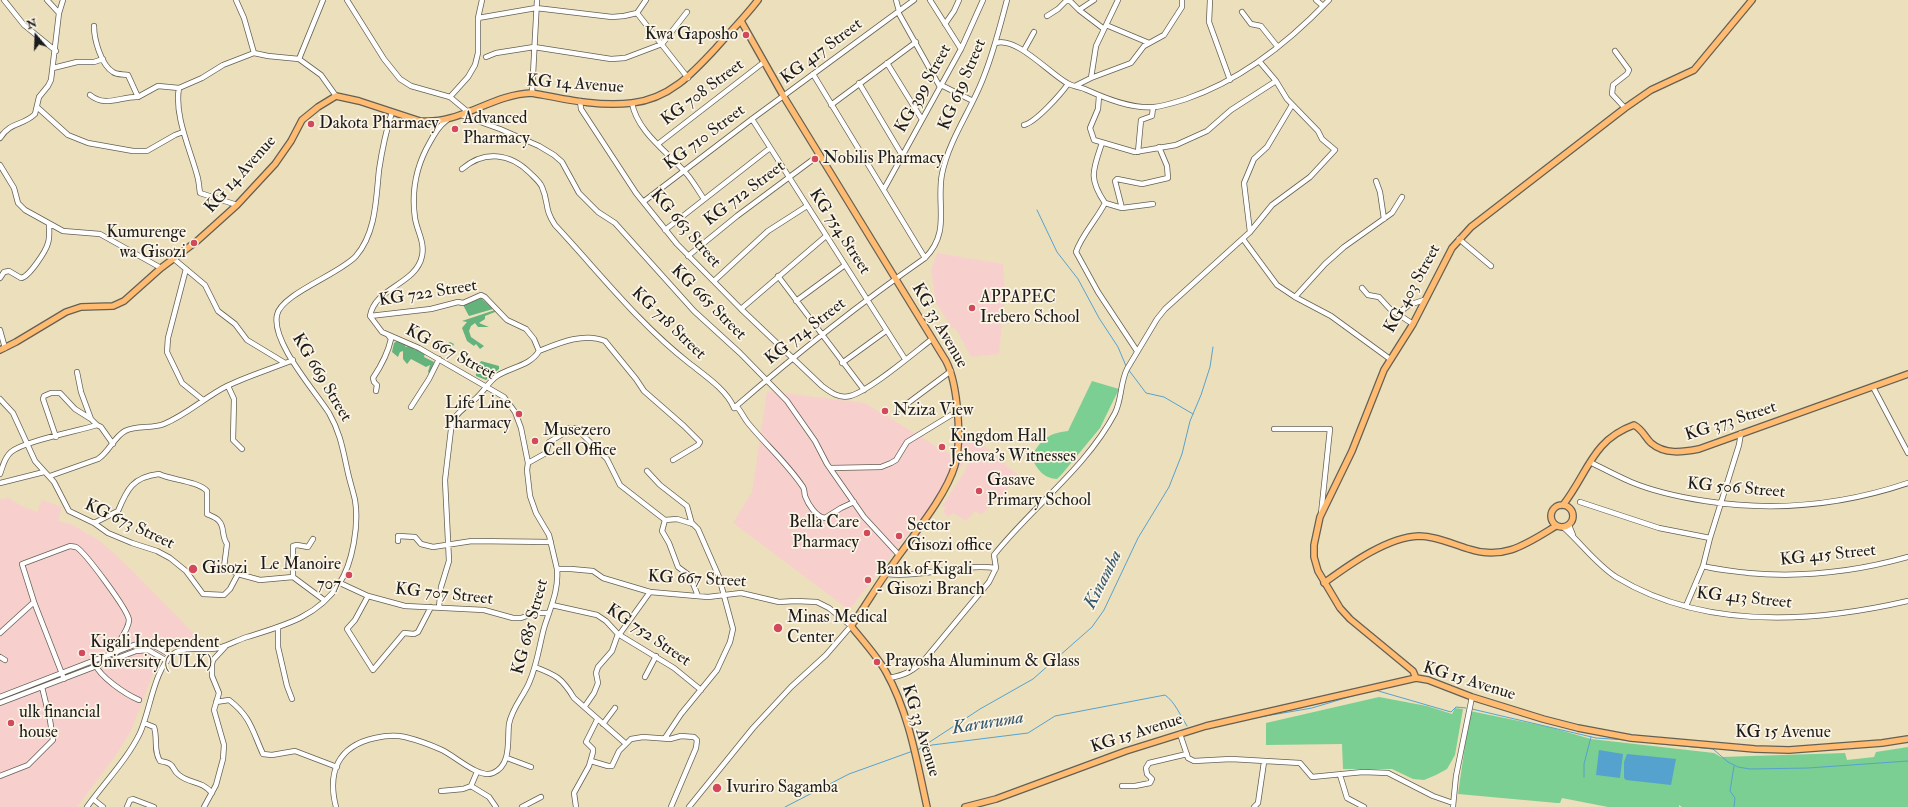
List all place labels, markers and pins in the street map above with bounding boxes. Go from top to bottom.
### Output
place label: Kwa Gaposho [645,25,738,45]
marker: Kwa Gaposho [741,30,751,40]
place label: Advanced Pharmacy [463,109,530,149]
place label: Dakota Pharmacy [319,114,439,134]
marker: Dakota Pharmacy [306,119,316,129]
marker: Advanced Pharmacy [450,124,460,134]
place label: Nobilis Pharmacy [823,149,944,169]
marker: Nobilis Pharmacy [810,154,820,164]
place label: Kumurenge wa Gisozi [106,223,186,263]
marker: Kumurenge wa Gisozi [189,238,199,248]
place label: APPAPEC Irebero School [980,288,1080,328]
marker: APPAPEC Irebero School [967,303,977,313]
place label: Life Line Pharmacy [444,394,511,434]
place label: Nziza View [893,401,973,421]
marker: Nziza View [880,406,890,416]
marker: Life Line Pharmacy [514,409,524,419]
place label: Musezero Cell Office [543,421,616,461]
place label: Kingdom Hall Jehova's Witnesses [950,427,1076,467]
marker: Musezero Cell Office [530,436,540,446]
marker: Kingdom Hall Jehova's Witnesses [937,442,947,452]
place label: Gasave Primary School [987,471,1091,511]
marker: Gasave Primary School [974,486,984,496]
place label: Bella Care Pharmacy [789,513,859,553]
place label: Sector Gisozi office [907,516,992,556]
marker: Bella Care Pharmacy [862,528,872,538]
marker: Sector Gisozi office [894,531,904,541]
place label: Le Manoire 707 [260,555,341,595]
place label: Gisozi [202,559,248,579]
place label: Bank of Kigali - Gisozi Branch [876,560,985,600]
marker: Gisozi [187,563,199,575]
marker: Le Manoire 707 [344,570,354,580]
marker: Bank of Kigali - Gisozi Branch [863,575,873,585]
place label: Minas Medical Center [787,608,887,648]
marker: Minas Medical Center [772,622,784,634]
place label: Kigali Independent University (ULK) [90,633,219,673]
marker: Kigali Independent University (ULK) [77,648,87,658]
place label: Prayosha Aluminum & Glass [885,652,1080,672]
marker: Prayosha Aluminum & Glass [872,657,882,667]
place label: ulk financial house [19,703,100,743]
marker: ulk financial house [6,718,16,728]
place label: Ivuriro Sagamba [726,778,838,798]
marker: Ivuriro Sagamba [711,782,723,794]

